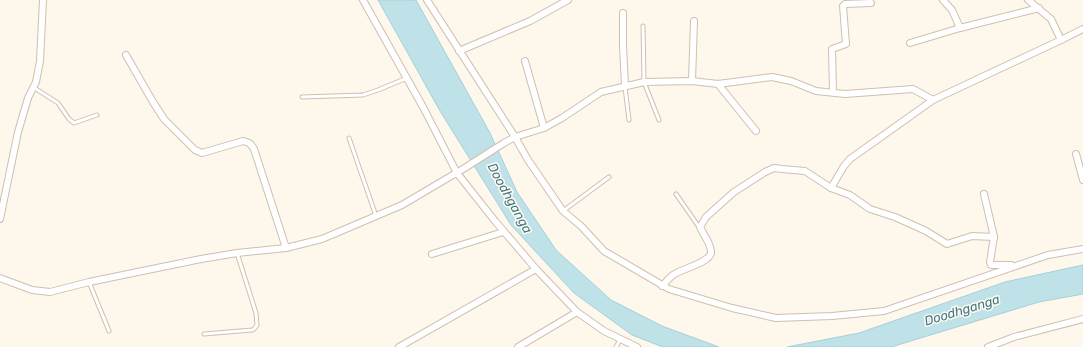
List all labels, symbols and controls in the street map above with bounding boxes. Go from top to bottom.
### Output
water label: Doodhganga [484,160,536,237]
water label: Doodhganga [922,291,1002,330]

